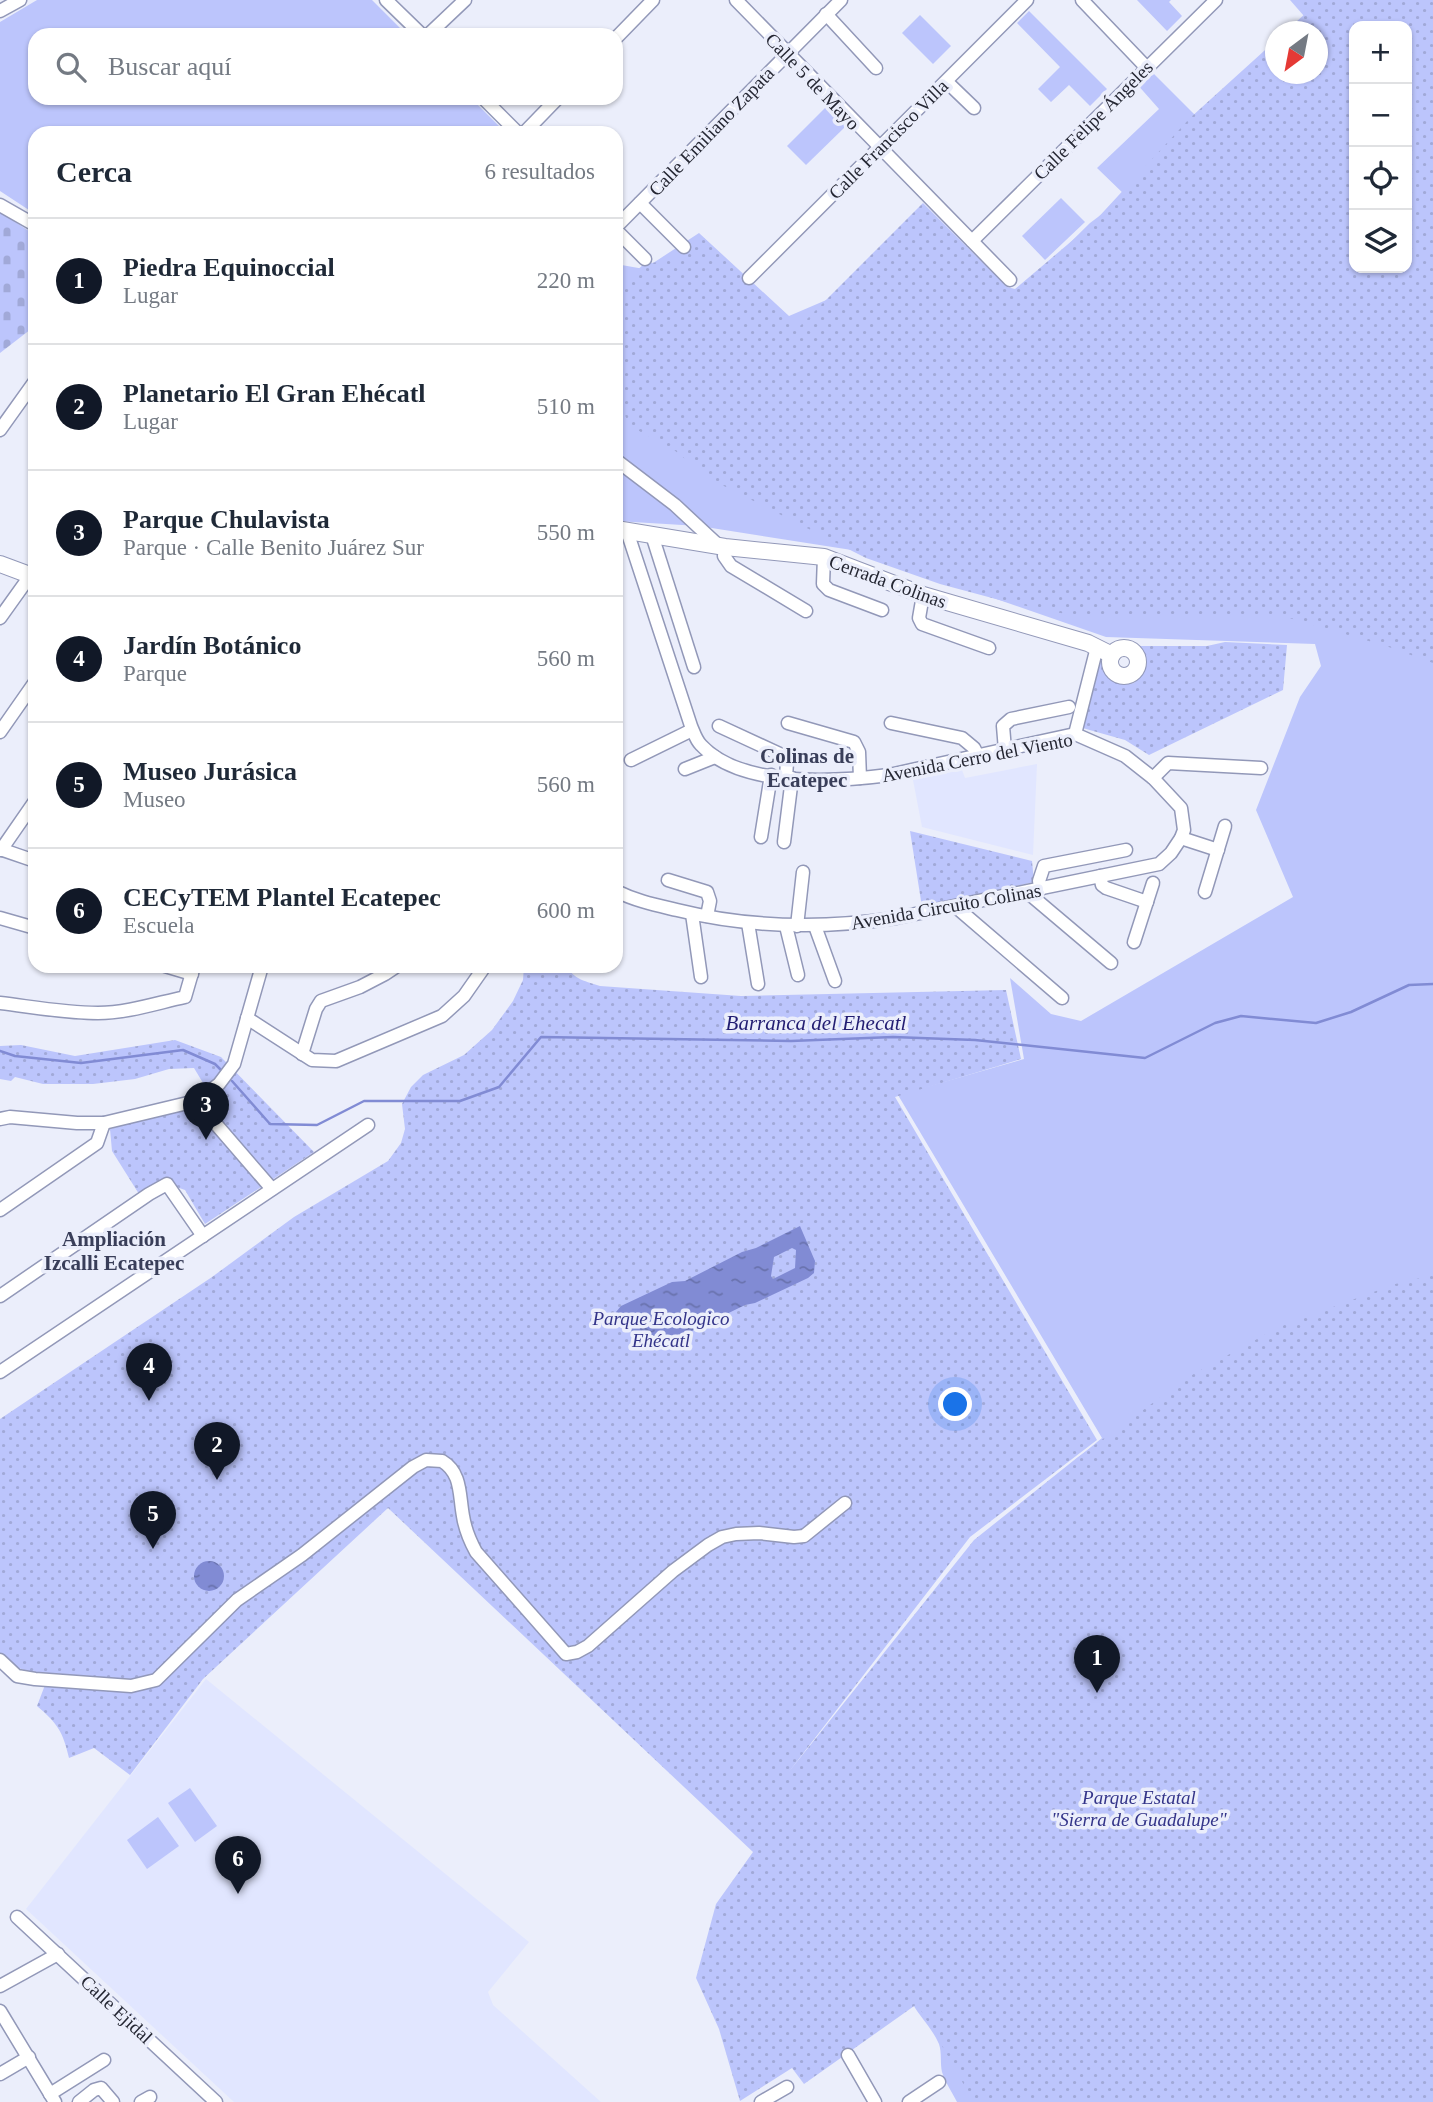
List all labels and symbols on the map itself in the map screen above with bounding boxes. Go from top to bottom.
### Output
north arrow [1265,21,1328,84]
street label: Calle 5 de Mayo [761,29,864,134]
street label: Calle Felipe Ángeles [1030,57,1157,184]
street label: Calle Emiliano Zapata [644,62,779,200]
street label: Calle Francisco Villa [824,75,953,203]
street label: Cerrada Colinas [826,551,949,612]
street label: Avenida Cerro del Viento [880,729,1074,786]
district label: Colinas de Ecatepec [760,744,854,792]
street label: Avenida Circuito Colinas [849,879,1043,934]
water label: Barranca del Ehecatl [726,1011,907,1035]
pin: 3 [183,1082,229,1140]
district label: Ampliación Izcalli Ecatepec [44,1227,184,1275]
park label: Parque Ecologico Ehécatl [591,1308,730,1351]
pin: 4 [126,1343,172,1401]
your location [938,1387,972,1421]
pin: 2 [194,1422,240,1480]
pin: 5 [130,1491,176,1549]
pin: 1 [1074,1635,1120,1693]
park label: Parque Estatal "Sierra de Guadalupe" [1051,1787,1228,1830]
pin: 6 [215,1836,261,1894]
street label: Calle Ejidal [77,1971,157,2048]

